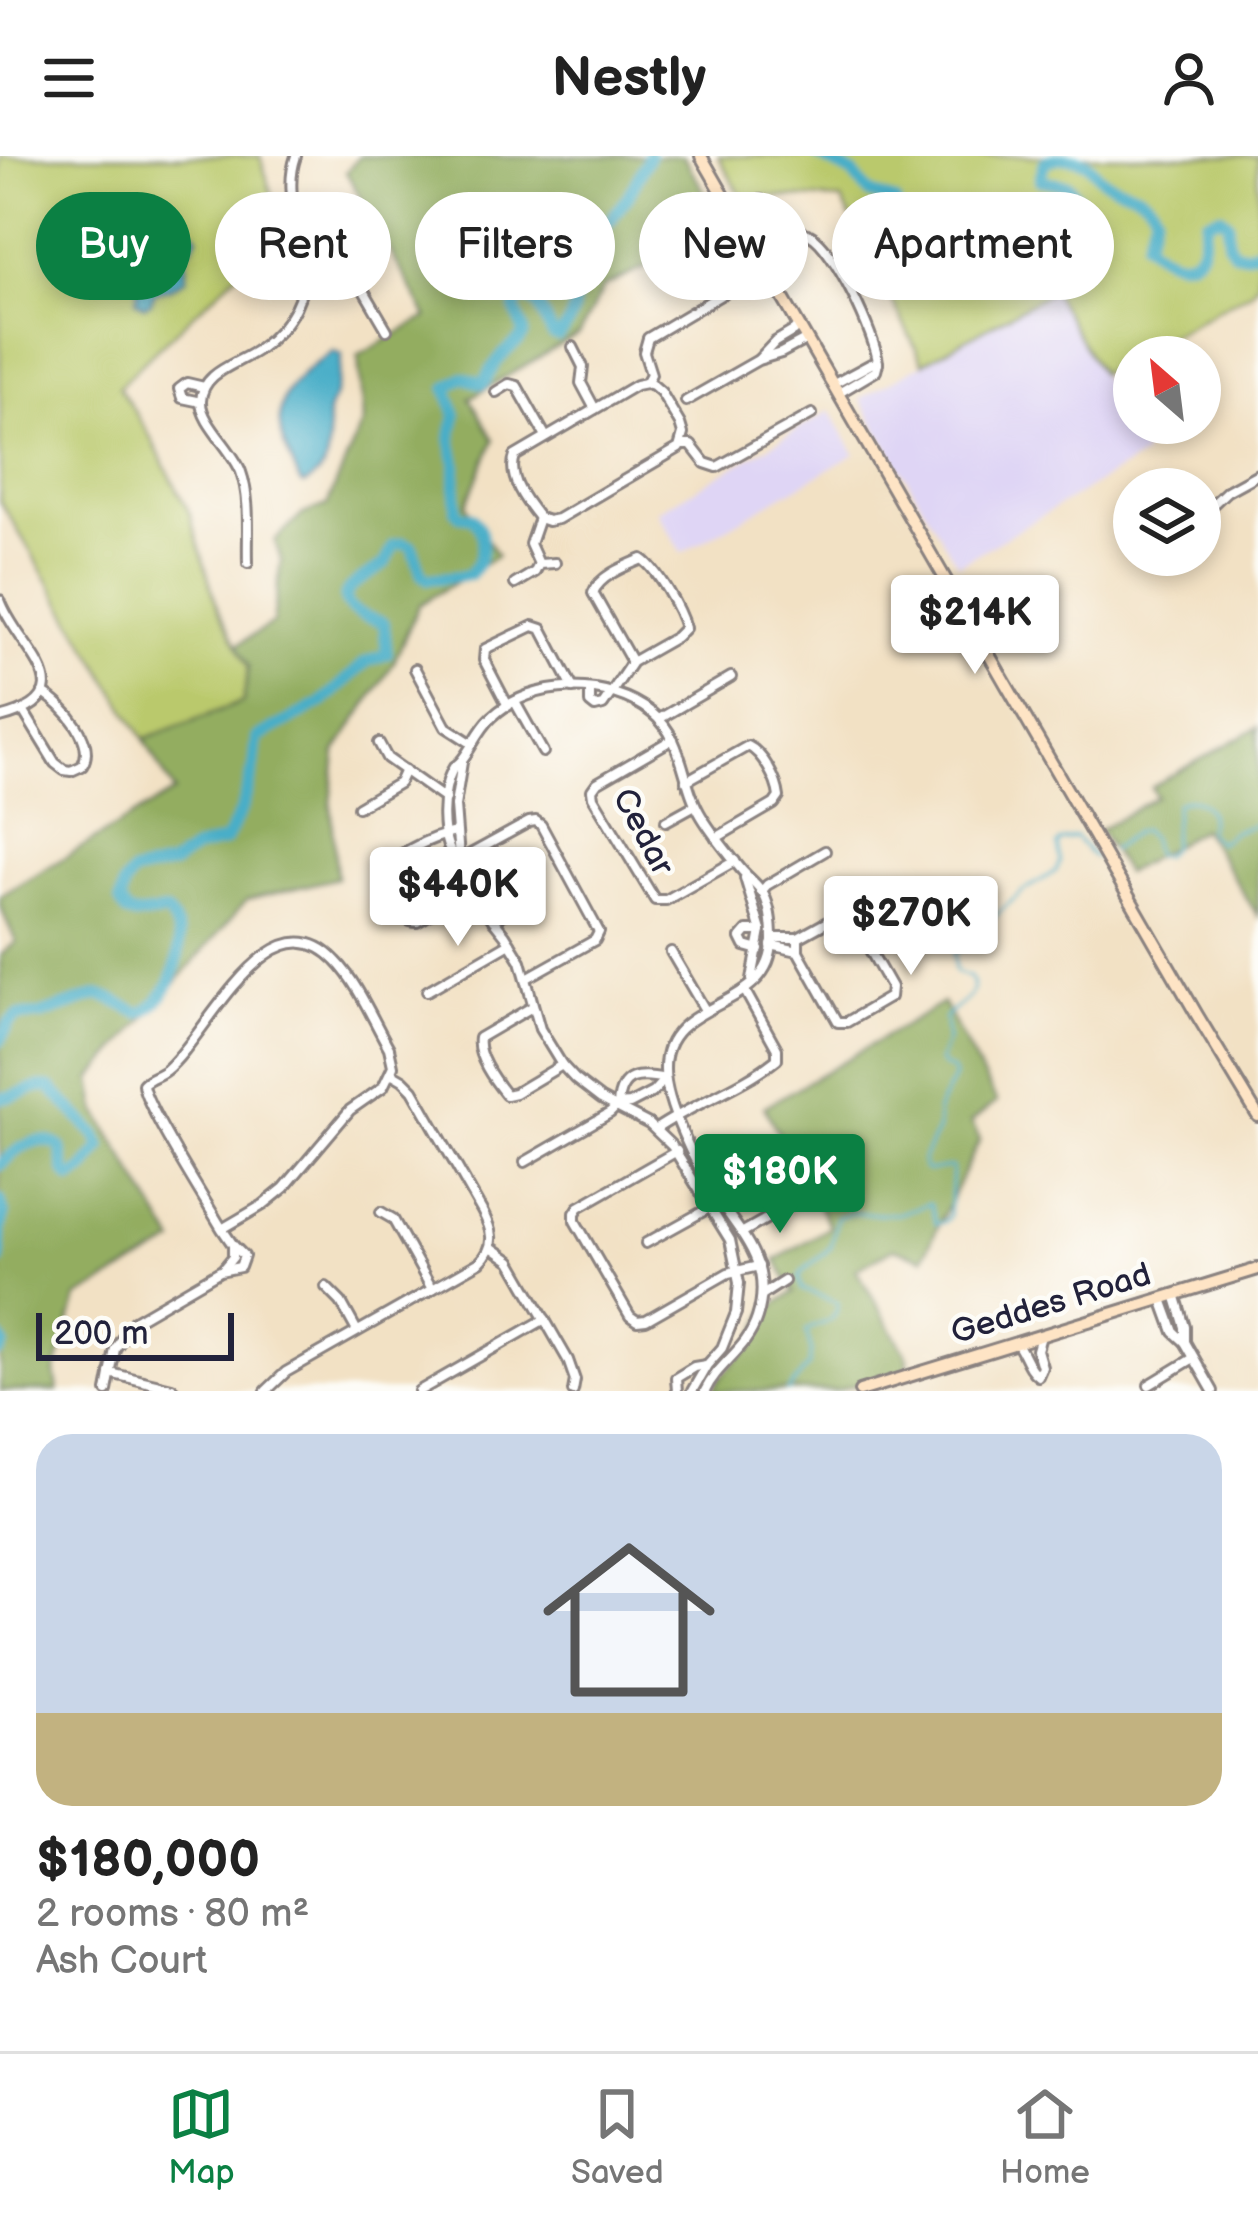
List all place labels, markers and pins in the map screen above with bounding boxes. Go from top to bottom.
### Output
pin: $214K [891,575,1059,677]
pin: $440K [374,847,542,949]
pin: $270K [827,876,995,978]
pin: $180K [696,1134,864,1236]

